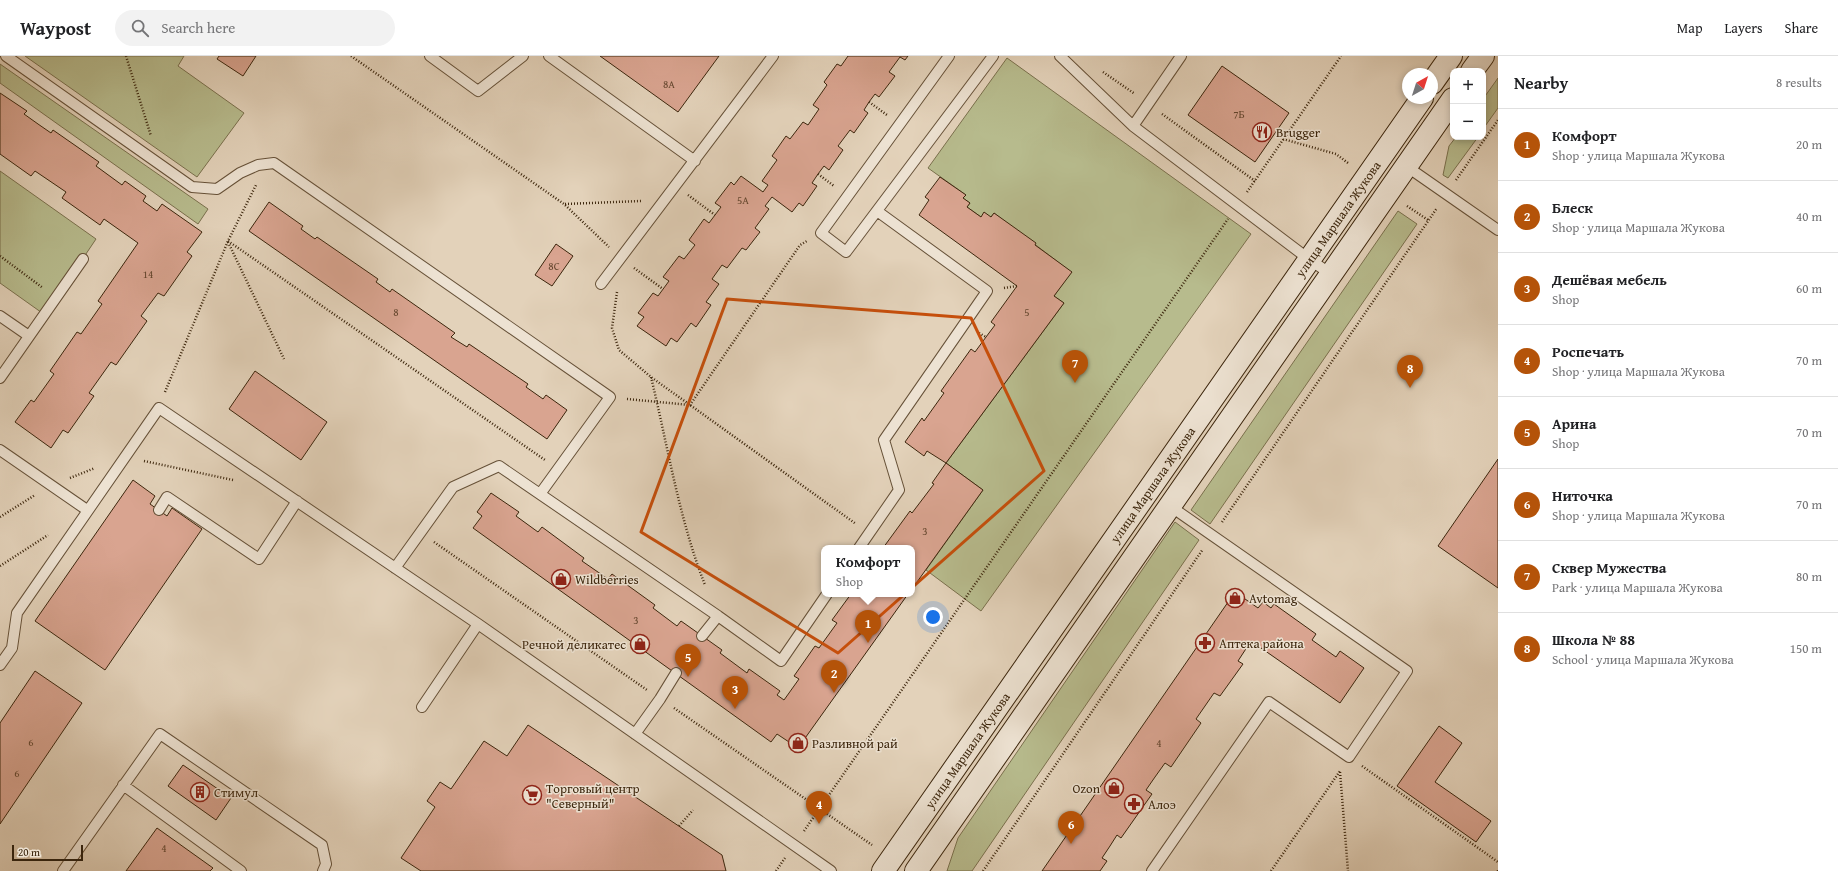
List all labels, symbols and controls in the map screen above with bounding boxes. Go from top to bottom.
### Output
search box [115,10,395,46]
text: Waypost [20,14,91,42]
icon: search [129,17,151,39]
text: Search here [161,17,235,38]
text: Map [1677,18,1703,38]
text: Layers [1725,18,1763,38]
text: Share [1785,18,1818,38]
north arrow [1402,68,1438,104]
map controls [1450,68,1486,140]
button: + [1450,68,1486,104]
text: Nearby [1514,70,1568,95]
text: 8 results [1776,73,1822,92]
house number: 8А [663,76,675,92]
button: − [1450,104,1486,140]
house number: 7Б [1233,106,1245,122]
restaurant icon: Brugger [1251,121,1273,143]
place label: Brugger [1276,123,1321,142]
text: Комфорт [1552,125,1616,146]
text: 1 [1524,135,1530,154]
text: 20 m [1796,135,1822,154]
text: Shop · улица Маршала Жукова [1552,146,1725,165]
street label: улица Маршала Жукова [1290,156,1385,282]
house number: 5А [737,192,749,208]
text: Блеск [1552,197,1593,218]
text: 2 [1524,207,1530,226]
text: 40 m [1796,207,1822,226]
text: Shop · улица Маршала Жукова [1552,218,1725,237]
house number: 8С [548,258,560,274]
house number: 14 [143,266,153,282]
text: Дешёвая мебель [1552,269,1667,290]
text: 3 [1524,279,1530,298]
text: 60 m [1796,279,1822,298]
text: Shop [1552,290,1579,309]
house number: 8 [393,304,399,320]
house number: 5 [1024,304,1030,320]
text: Роспечать [1552,341,1624,362]
pin: 7 [1062,350,1088,383]
text: 4 [1524,351,1530,370]
text: 70 m [1796,351,1822,370]
pin: 8 [1397,355,1423,388]
text: Shop · улица Маршала Жукова [1552,362,1725,381]
text: Арина [1552,413,1596,434]
street label: улица Маршала Жукова [1105,422,1200,547]
text: 5 [1524,423,1530,442]
text: 70 m [1796,423,1822,442]
text: Shop [1552,434,1579,453]
text: Ниточка [1552,485,1613,506]
text: 6 [1524,495,1530,514]
text: 70 m [1796,495,1822,514]
text: Shop · улица Маршала Жукова [1552,506,1725,525]
house number: 3 [922,523,928,539]
popup [821,545,915,597]
text: Комфорт [836,551,900,572]
text: Сквер Мужества [1552,557,1666,578]
text: 7 [1524,567,1530,586]
text: 80 m [1796,567,1822,586]
shop icon: Wildberries [550,568,572,590]
place label: Wildberries [575,570,639,589]
text: Shop [836,572,863,591]
text: Park · улица Маршала Жукова [1552,578,1723,597]
shop icon: Avtomag [1224,587,1246,609]
place label: Avtomag [1249,589,1298,608]
your location [923,607,943,627]
pin: 1 [855,610,881,643]
house number: 3 [633,612,639,628]
text: Школа № 88 [1552,629,1635,650]
pharmacy icon: Аптека района [1194,632,1216,654]
shop icon: Речной деликатес [629,633,651,655]
place label: Аптека района [1219,634,1305,653]
place label: Речной деликатес [522,635,626,654]
text: 8 [1524,639,1530,658]
text: 150 m [1790,639,1822,658]
pin: 5 [675,644,701,677]
text: School · улица Маршала Жукова [1552,650,1734,669]
pin: 2 [821,660,847,693]
pin: 3 [722,676,748,709]
street label: улица Маршала Жукова [919,688,1015,813]
shop icon: Разливной рай [787,732,809,754]
house number: 6 [28,734,34,750]
place label: Разливной рай [812,734,898,753]
house number: 4 [1156,735,1162,751]
house number: 6 [14,765,20,781]
shop icon: Ozon [1103,777,1125,799]
place label: Торговый центр "Северный" [546,779,639,813]
place label: Ozon [1072,779,1101,798]
building icon: Стимул [189,781,211,803]
place label: Стимул [214,783,258,802]
supermarket icon: Торговый центр "Северный" [521,784,543,806]
pin: 4 [806,791,832,824]
pharmacy icon: Алоэ [1123,793,1145,815]
place label: Алоэ [1148,795,1176,814]
pin: 6 [1058,811,1084,844]
house number: 4 [161,840,167,856]
scale bar [12,843,83,862]
text: 20 m [18,844,40,860]

